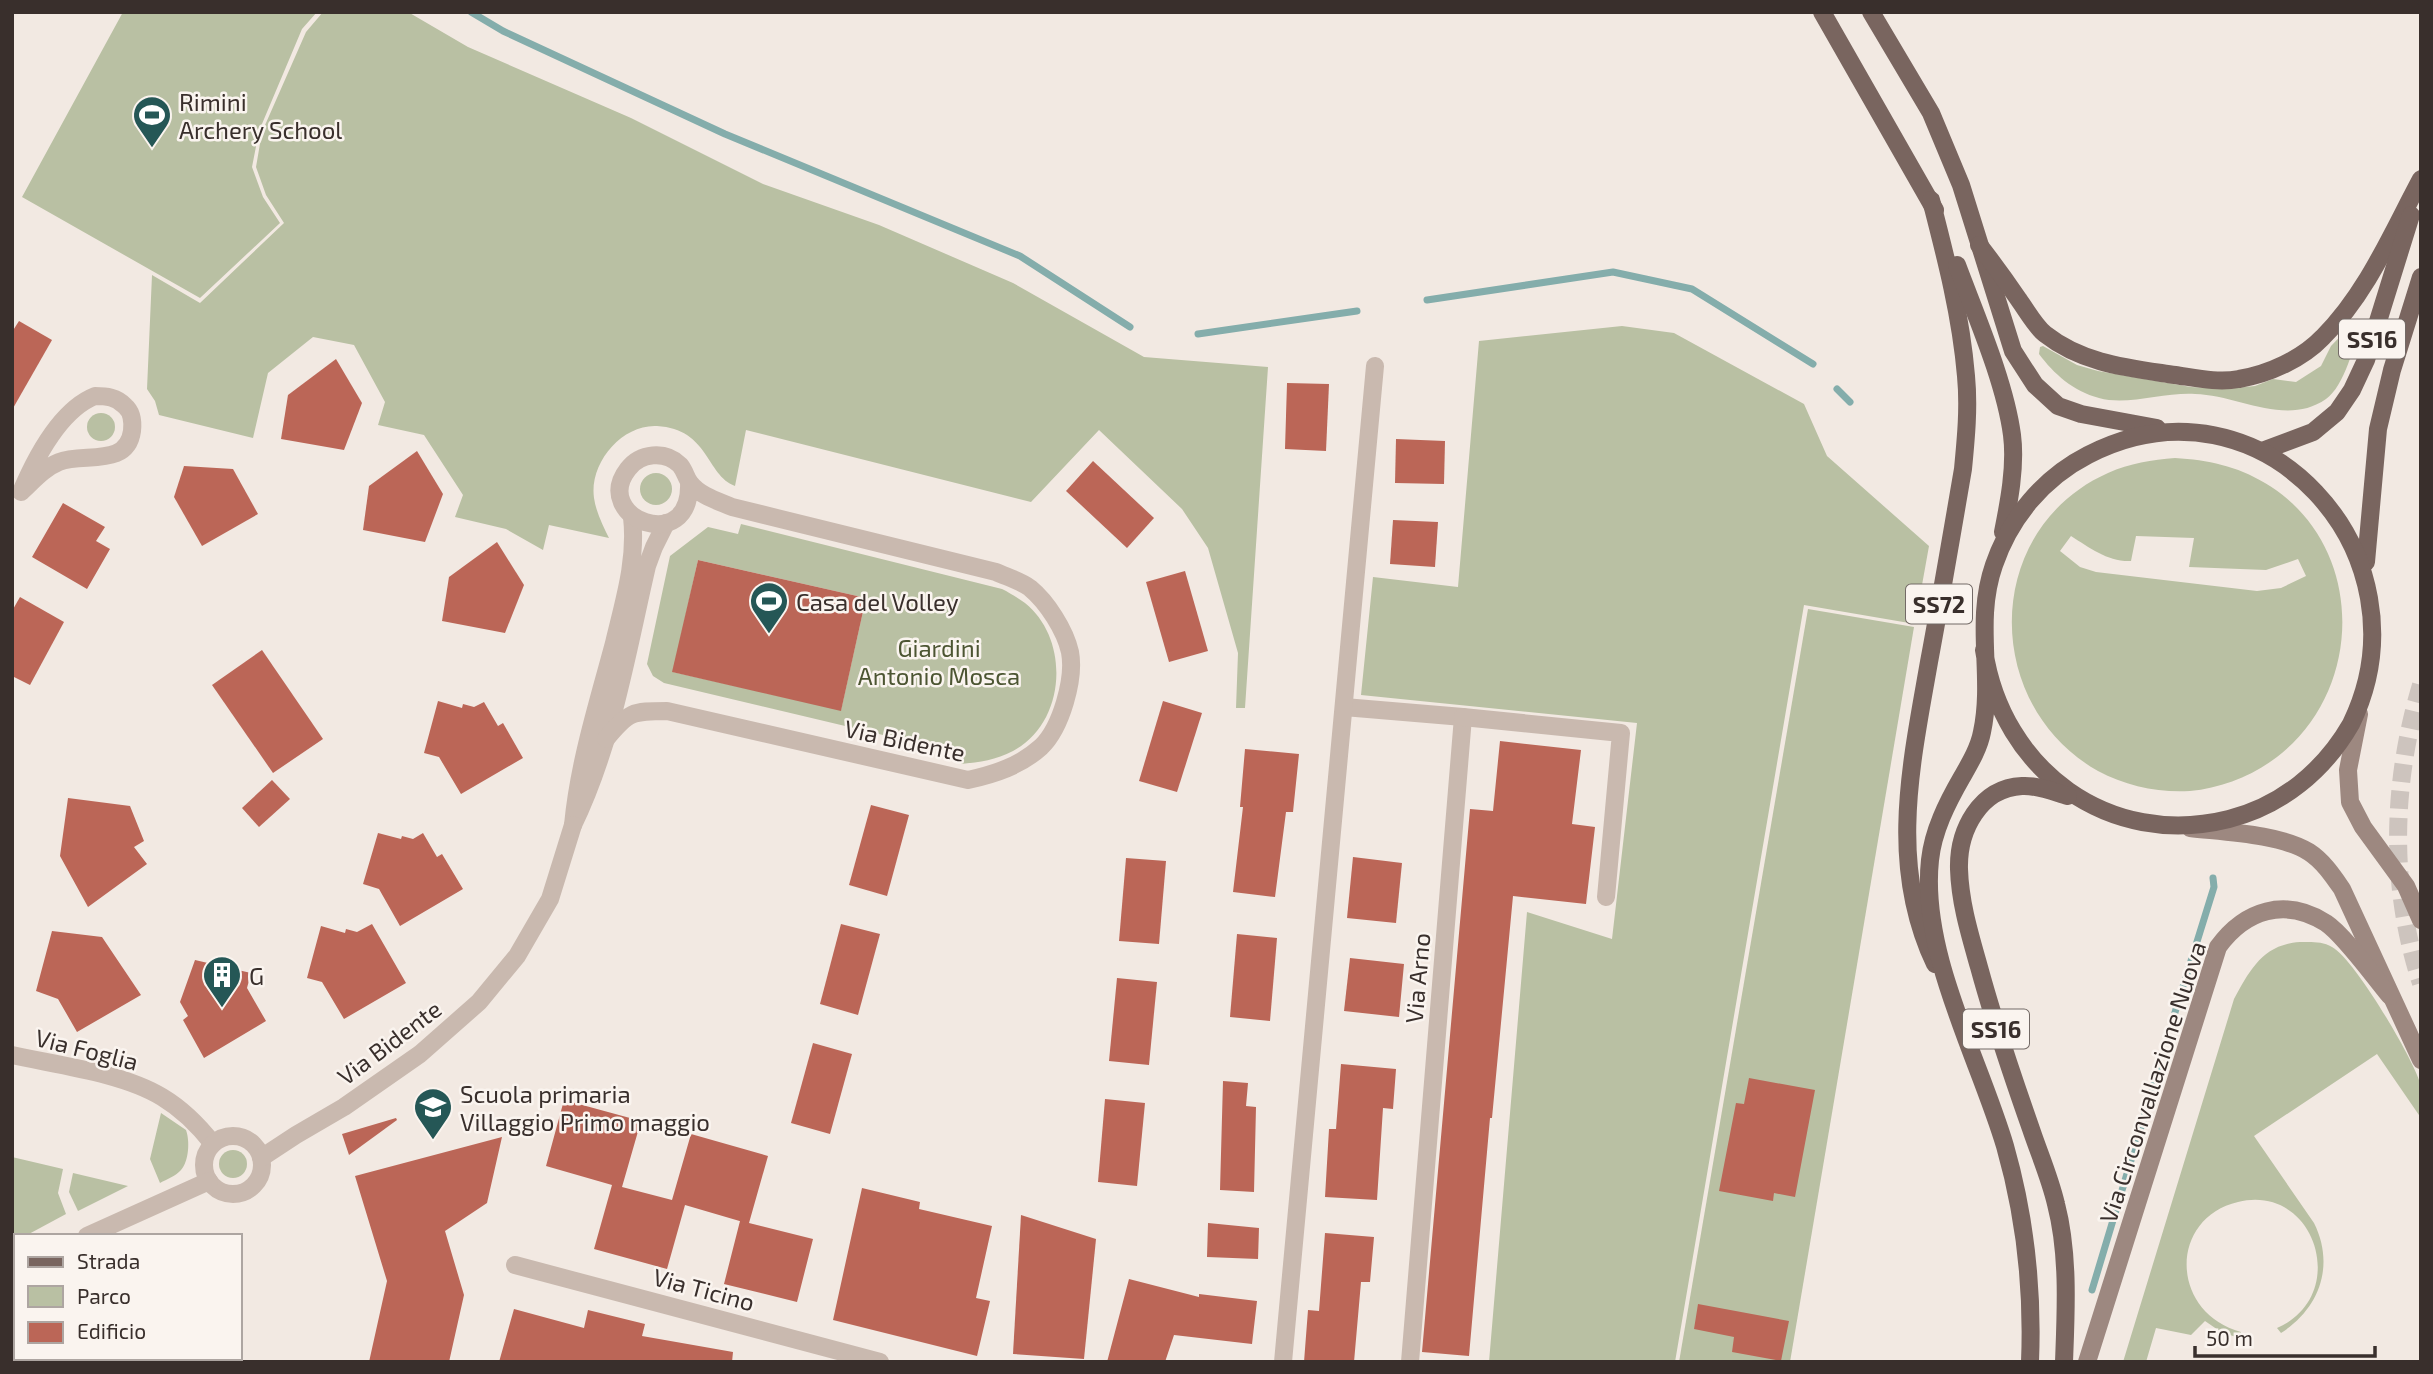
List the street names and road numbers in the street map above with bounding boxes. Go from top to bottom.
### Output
road number: SS16 [2339,320,2405,358]
road number: SS72 [1906,584,1972,624]
street label: Via Bidente [842,713,968,767]
street label: Via Arno [1399,932,1435,1024]
street label: Via Circonvallazione Nuova [2093,938,2211,1226]
street label: Via Bidente [331,994,447,1090]
road number: SS16 [1963,1010,2029,1048]
street label: Via Foglia [33,1022,141,1076]
street label: Via Ticino [650,1262,758,1316]

